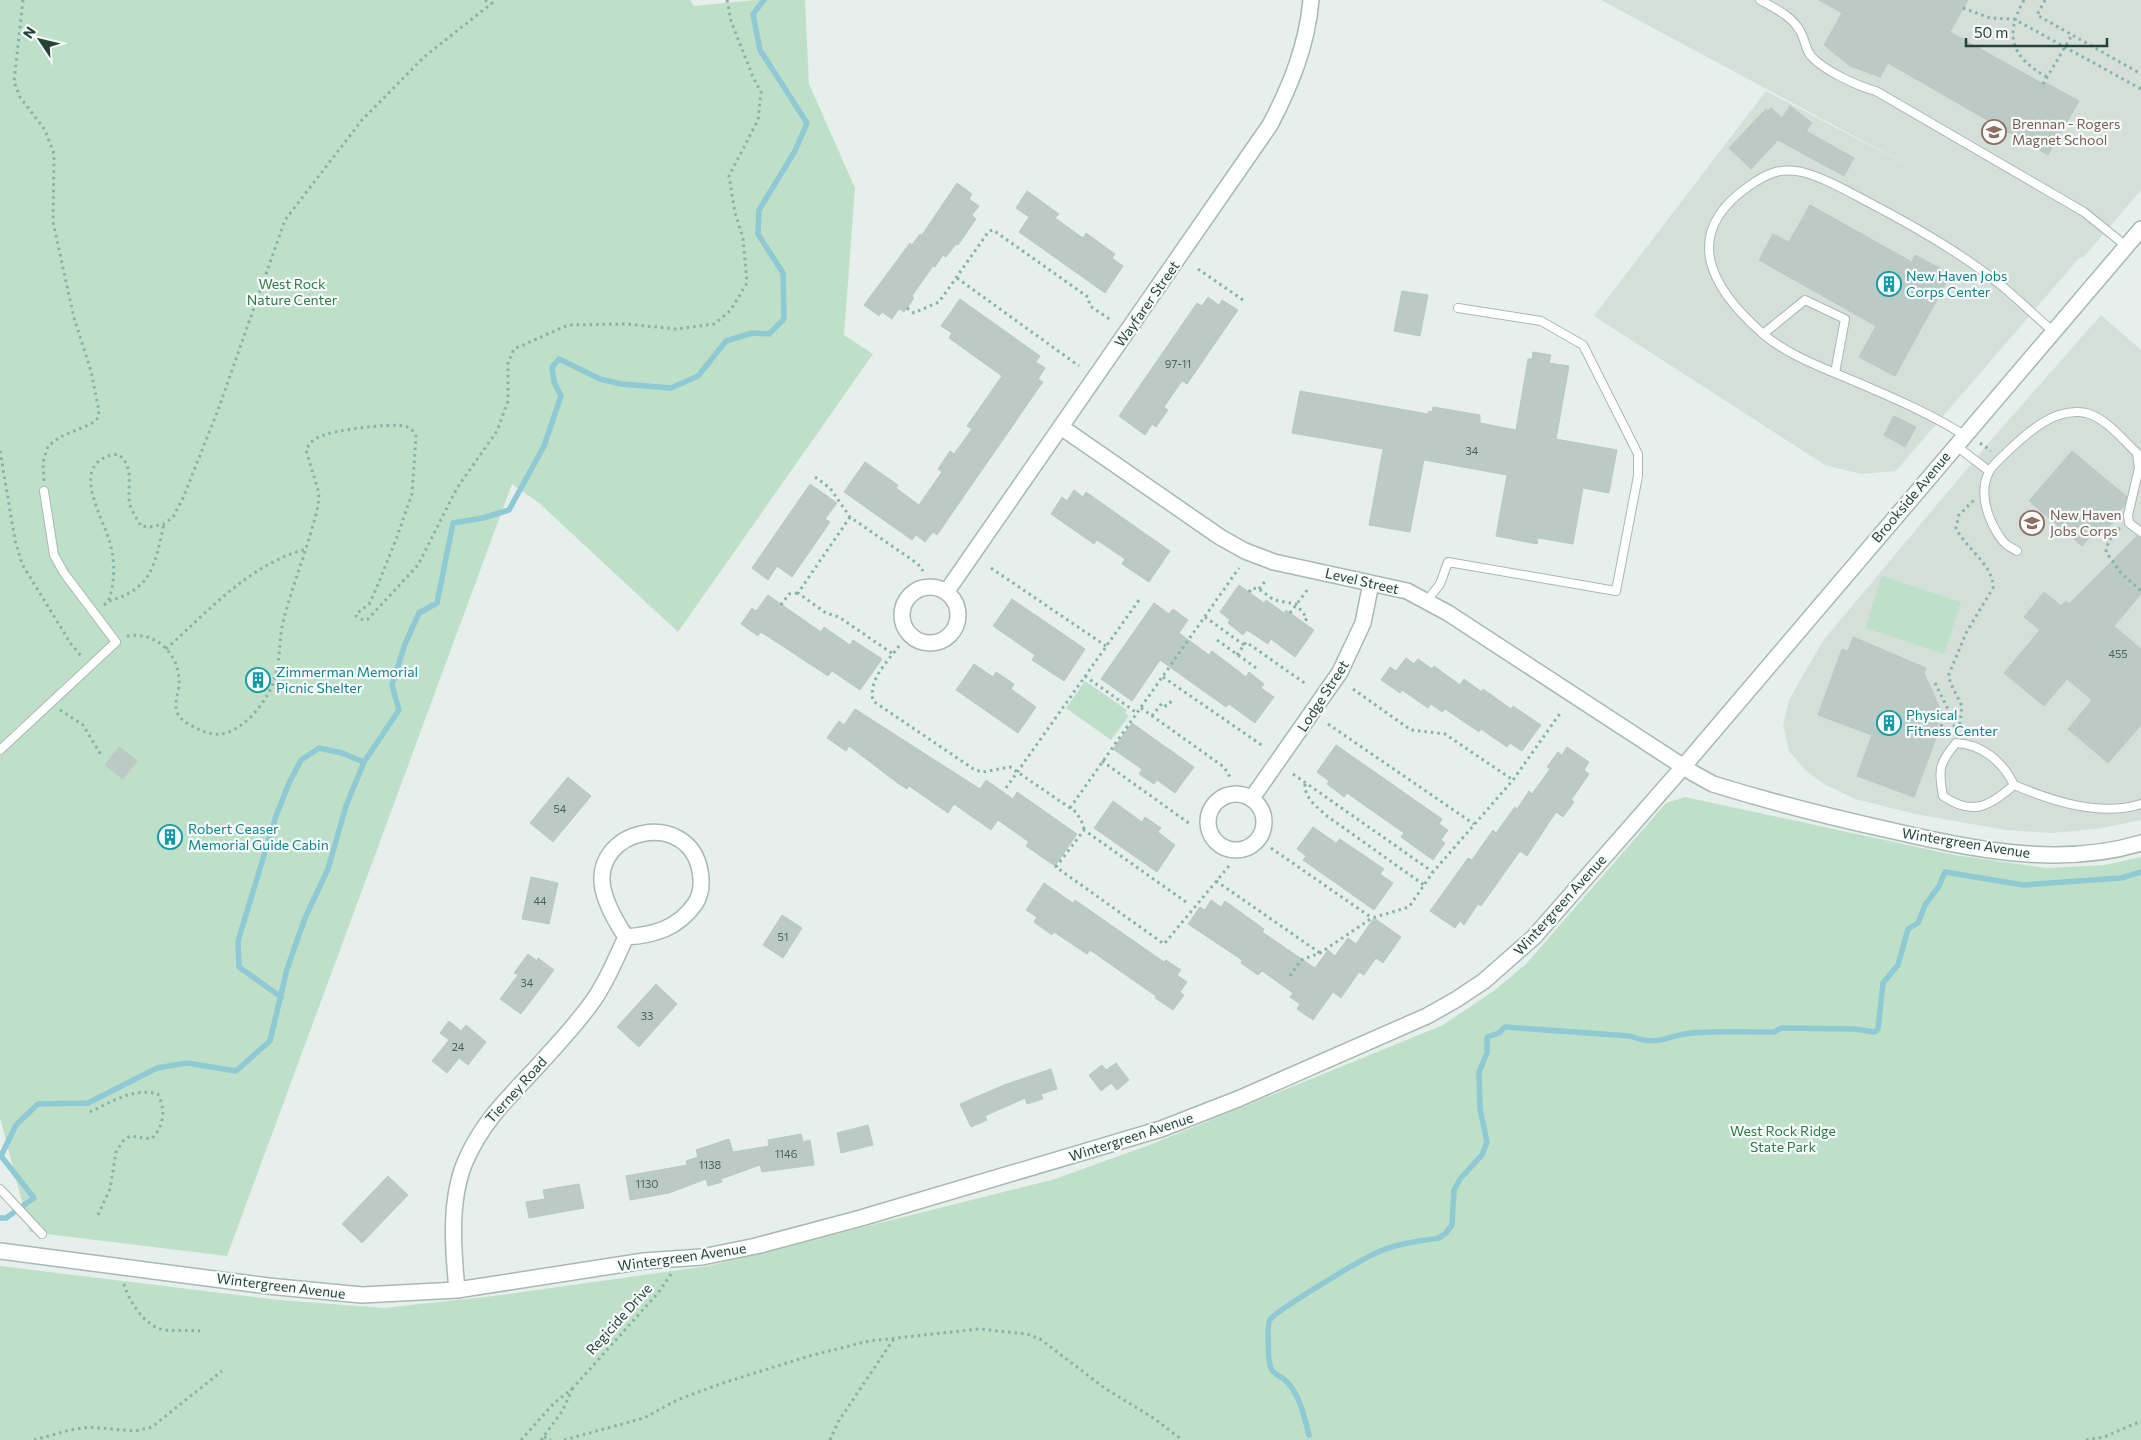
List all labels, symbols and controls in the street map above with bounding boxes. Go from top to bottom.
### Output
north arrow [15,15,65,65]
scale bar [1966,15,2107,47]
text: N [19,23,39,41]
text: 50 m [1974,23,2008,41]
place label: Brennan - Rogers Magnet School [2012,115,2120,148]
school or university icon: Brennan - Rogers Magnet School [1981,119,2007,145]
street label: Wayfarer Street [1111,257,1183,350]
place label: New Haven Jobs Corps Center [1906,267,2007,300]
building icon: New Haven Jobs Corps Center [1876,271,1902,297]
park label: West Rock Nature Center [247,275,338,308]
house number: 97-11 [1165,357,1191,370]
house number: 34 [1466,444,1479,457]
street label: Brookside Avenue [1868,448,1954,546]
place label: New Haven Jobs Corps [2050,506,2122,539]
school or university icon: New Haven Jobs Corps [2019,510,2045,536]
street label: Level Street [1323,564,1401,597]
house number: 455 [2108,647,2128,660]
street label: Lodge Street [1293,657,1352,735]
place label: Zimmerman Memorial Picnic Shelter [276,663,418,696]
building icon: Zimmerman Memorial Picnic Shelter [245,667,271,693]
place label: Physical Fitness Center [1906,706,1998,739]
building icon: Physical Fitness Center [1876,710,1902,736]
house number: 54 [554,802,567,815]
place label: Robert Ceaser Memorial Guide Cabin [188,820,329,853]
building icon: Robert Ceaser Memorial Guide Cabin [157,824,183,850]
street label: Wintergreen Avenue [1901,824,2031,861]
street label: Wintergreen Avenue [1510,851,1609,959]
house number: 44 [533,894,547,907]
house number: 51 [777,930,789,943]
house number: 34 [521,976,534,989]
house number: 33 [641,1009,653,1022]
house number: 24 [452,1040,465,1053]
street label: Tierney Road [481,1053,550,1126]
street label: Wintergreen Avenue [1067,1108,1195,1165]
park label: West Rock Ridge State Park [1730,1122,1836,1155]
house number: 1146 [775,1147,798,1160]
house number: 1138 [699,1158,722,1171]
house number: 1130 [636,1177,658,1190]
street label: Wintergreen Avenue [617,1239,747,1274]
street label: Wintergreen Avenue [216,1269,346,1302]
street label: Regicide Drive [582,1280,655,1358]

